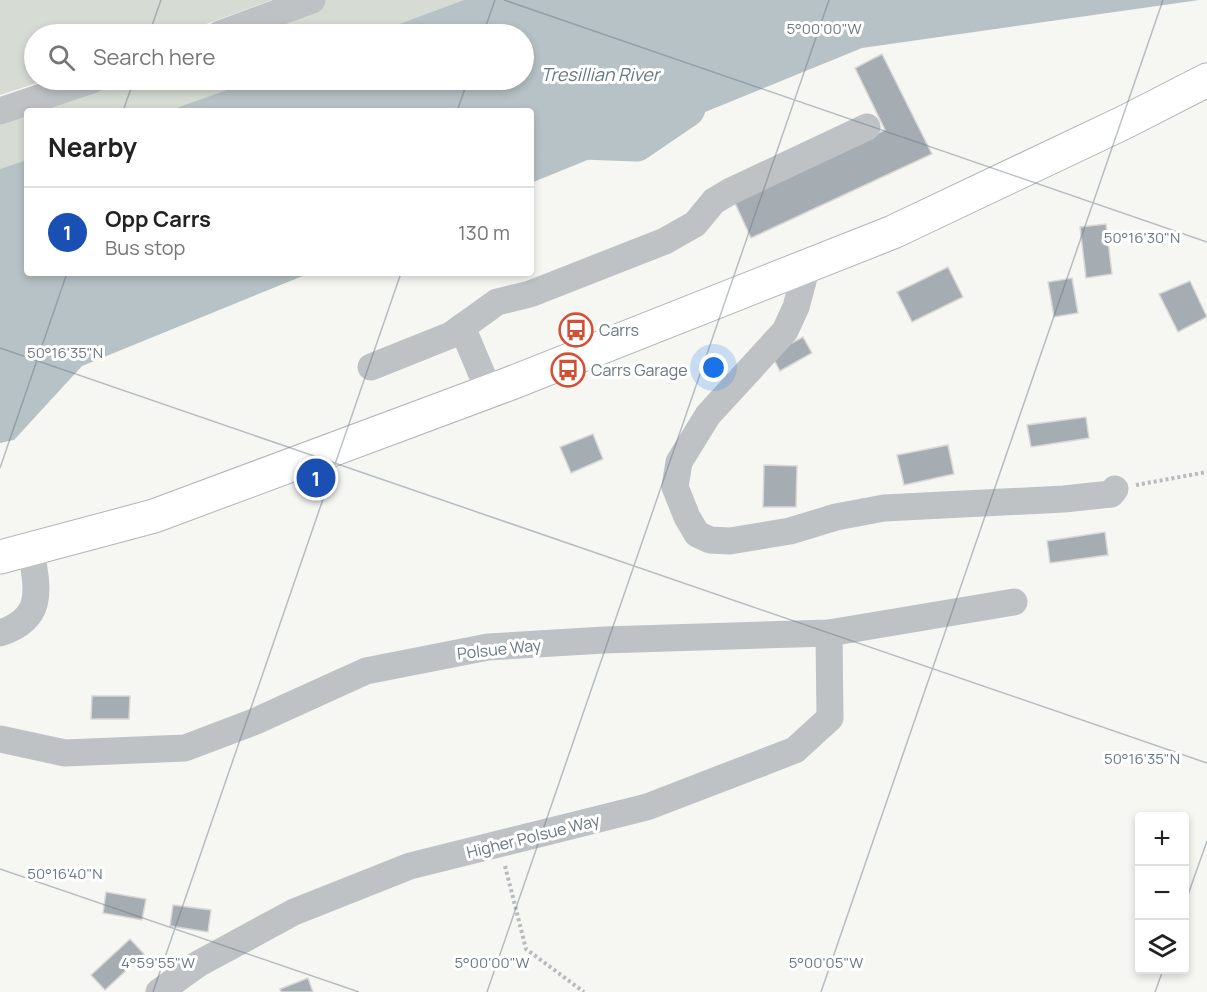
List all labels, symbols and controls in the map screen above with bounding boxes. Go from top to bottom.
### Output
text: 5°00'00"W [786,18,862,39]
search box [24,24,534,90]
icon: search [45,41,78,74]
text: Search here [93,42,215,72]
water label: Tresillian River [541,62,662,86]
text: Nearby [48,129,137,165]
text: Opp Carrs [105,204,211,234]
text: 1 [63,219,72,246]
text: 130 m [458,219,510,246]
text: 50°16'30"N [1104,227,1180,248]
text: Bus stop [105,234,185,261]
bus stop icon: Carrs [558,312,594,348]
place label: Carrs [599,319,639,341]
text: 50°16'35"N [27,342,103,363]
bus stop icon: Carrs Garage [550,352,586,388]
your location [699,353,728,382]
place label: Carrs Garage [591,359,687,381]
pin: 1 [296,456,336,500]
street label: Polsue Way [456,634,543,664]
text: 50°16'35"N [1104,748,1180,769]
street label: Higher Polsue Way [464,809,602,863]
map controls [1135,812,1189,974]
button: + [1135,812,1189,866]
text: 50°16'40"N [27,863,103,884]
button: − [1135,866,1189,920]
button: layers [1135,920,1189,974]
text: 4°59'55"W [121,952,195,973]
text: 5°00'00"W [454,952,530,973]
text: 5°00'05"W [789,952,863,973]

